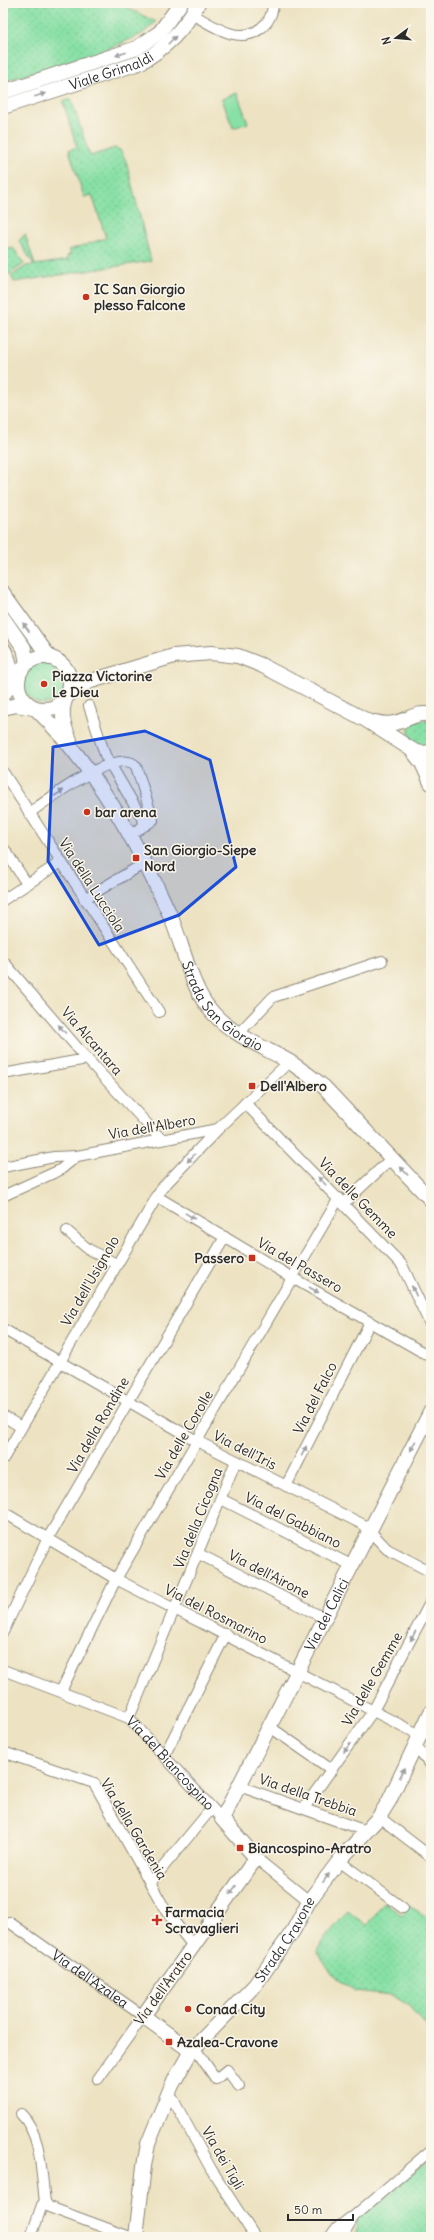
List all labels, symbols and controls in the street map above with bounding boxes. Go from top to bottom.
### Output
north arrow [376,18,416,58]
one-way arrow [167,35,177,45]
text: N [379,35,394,46]
street label: Viale Grimaldi [67,48,157,94]
one-way arrow [115,51,127,57]
one-way arrow [35,92,47,98]
place label: IC San Giorgio plesso Falcone [94,280,186,314]
marker: IC San Giorgio plesso Falcone [81,292,91,302]
one-way arrow [22,621,30,632]
place label: Piazza Victorine Le Dieu [52,667,153,701]
marker: Piazza Victorine Le Dieu [39,679,49,689]
one-way arrow [54,790,65,797]
place label: bar arena [95,803,157,821]
marker: bar arena [82,807,92,817]
street label: Via della Lucciola [55,835,129,935]
place label: San Giorgio-Siepe Nord [144,841,257,875]
marker: San Giorgio-Siepe Nord [131,853,141,863]
street label: Strada San Giorgio [178,959,266,1055]
street label: Via Alcantara [57,1003,127,1079]
one-way arrow [57,1024,67,1034]
place label: Dell'Albero [260,1077,327,1095]
marker: Dell'Albero [247,1081,257,1091]
street label: Via dell'Albero [107,1110,197,1144]
one-way arrow [187,1153,196,1162]
street label: Via delle Gemme [315,1154,401,1242]
one-way arrow [399,1166,409,1176]
one-way arrow [318,1176,327,1186]
one-way arrow [184,1213,196,1220]
street label: Via dell'Usignolo [57,1232,123,1329]
street label: Via del Passero [254,1233,346,1297]
place label: Passero [194,1249,244,1267]
marker: Passero [247,1253,257,1263]
one-way arrow [411,1285,417,1297]
one-way arrow [308,1286,320,1293]
street label: Via del Falco [289,1359,341,1437]
street label: Via della Rondine [63,1374,133,1476]
street label: Via delle Corolle [151,1387,217,1483]
street label: Via dell'Iris [210,1426,280,1474]
one-way arrow [410,1440,417,1452]
one-way arrow [300,1445,307,1457]
street label: Via della Cicogna [169,1465,227,1571]
street label: Via del Gabbiano [242,1488,344,1552]
street label: Via dell'Airone [225,1546,313,1602]
street label: Via dei Calici [301,1575,353,1654]
street label: Via del Rosmarino [161,1580,271,1648]
street label: Via delle Gemme [338,1629,406,1729]
one-way arrow [409,1630,416,1642]
street label: Via del Biancospino [122,1712,219,1814]
one-way arrow [343,1743,351,1753]
one-way arrow [399,1768,405,1779]
street label: Via della Trebbia [257,1770,359,1820]
street label: Via della Gardenia [97,1775,171,1883]
place label: Biancospino-Aratro [248,1839,372,1857]
marker: Biancospino-Aratro [235,1843,245,1853]
one-way arrow [322,1873,330,1883]
one-way arrow [229,1884,237,1895]
street label: Strada Cravone [251,1893,318,1986]
place label: Farmacia Scravaglieri [165,1903,239,1937]
marker: Farmacia Scravaglieri [152,1915,162,1925]
street label: Via dell'Azalea [48,1946,132,2012]
street label: Via dell'Aratro [130,1947,196,2029]
place label: Conad City [196,2000,266,2018]
marker: Conad City [183,2004,193,2014]
place label: Azalea-Cravone [177,2033,278,2051]
marker: Azalea-Cravone [164,2037,174,2047]
street label: Via dei Tigli [198,2123,248,2193]
scale bar [288,2196,353,2222]
text: 50 m [294,2202,323,2217]

